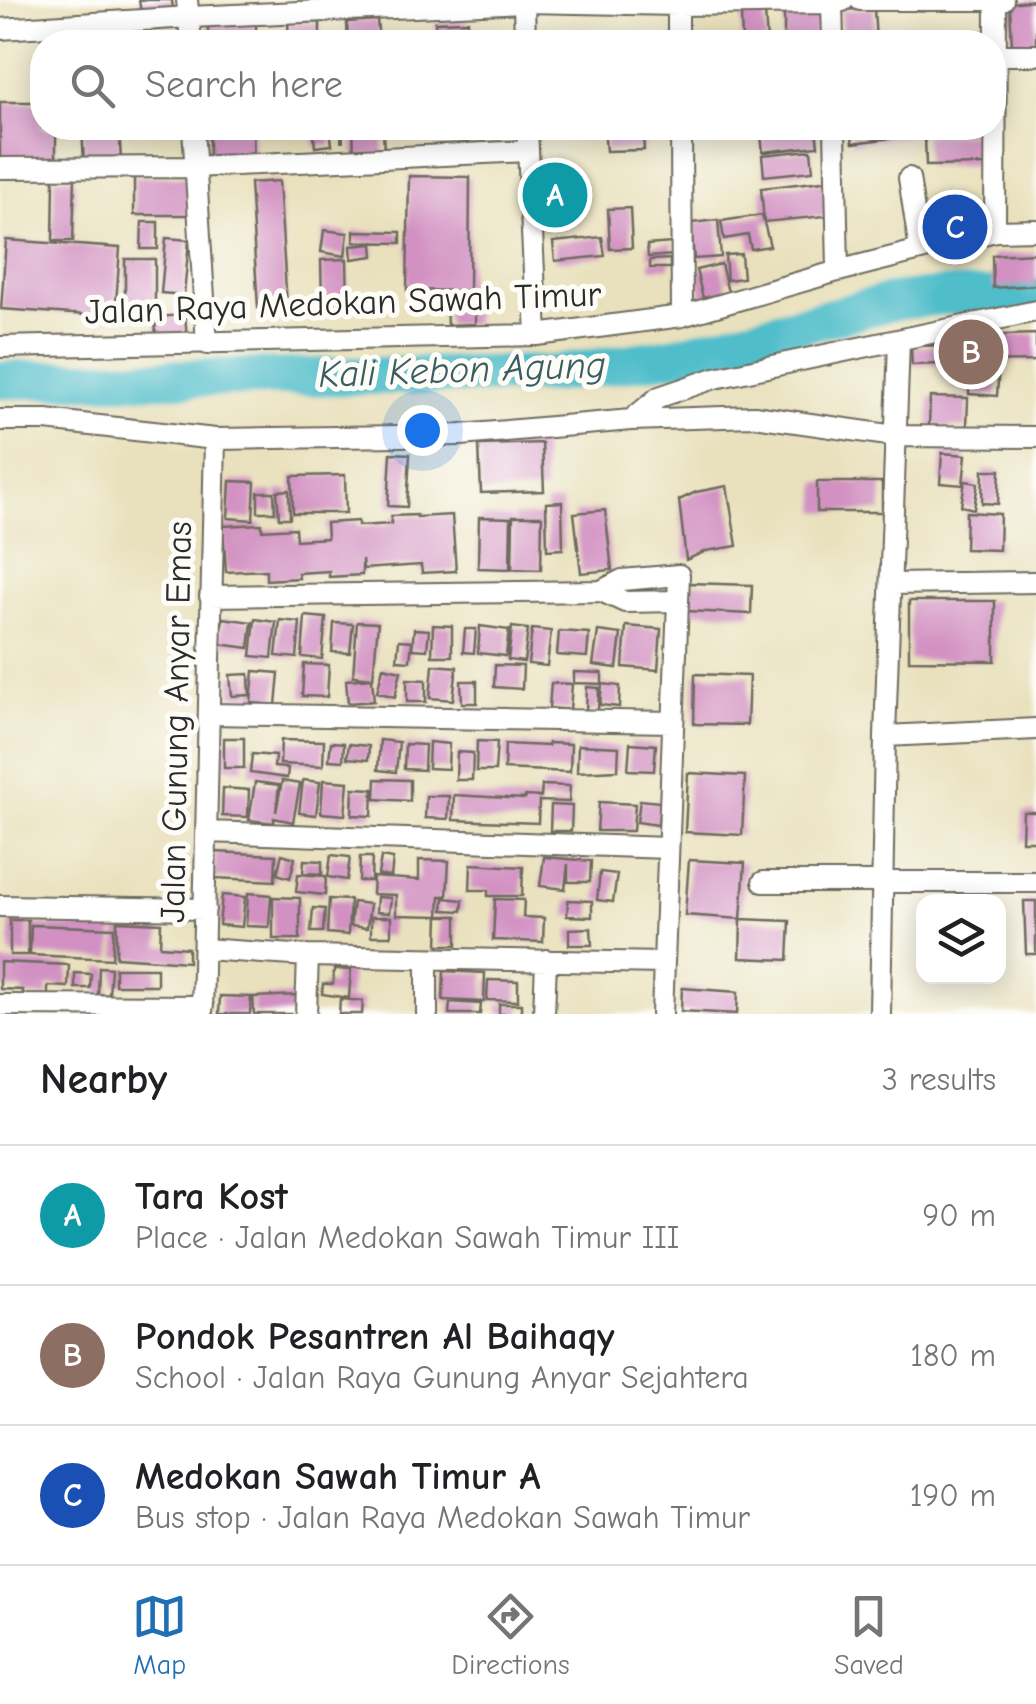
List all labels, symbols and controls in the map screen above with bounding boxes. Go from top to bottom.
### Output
search box [30,30,1006,140]
icon: search [65,58,120,113]
text: Search here [145,63,343,107]
pin: A [522,158,588,232]
pin: C [922,190,988,264]
street label: Jalan Raya Medokan Sawah Timur [84,273,602,333]
pin: B [938,314,1004,390]
water label: Kali Kebon Agung [317,343,607,397]
your location [397,405,448,456]
street label: Jalan Gunung Anyar Emas [152,521,200,923]
map controls [916,894,1006,984]
button: layers [916,894,1006,984]
text: Nearby [40,1055,167,1104]
text: 3 results [882,1061,996,1098]
text: Tara Kost [135,1175,288,1219]
text: A [64,1197,81,1234]
text: 90 m [922,1197,996,1234]
text: Place · Jalan Medokan Sawah Timur III [135,1219,679,1256]
text: Pondok Pesantren Al Baihaqy [135,1315,614,1359]
text: B [63,1337,82,1374]
text: 180 m [910,1337,996,1374]
text: School · Jalan Raya Gunung Anyar Sejahtera [135,1359,749,1396]
text: Medokan Sawah Timur A [135,1455,541,1499]
text: C [63,1477,82,1514]
text: 190 m [910,1477,996,1514]
text: Bus stop · Jalan Raya Medokan Sawah Timur [135,1499,750,1536]
tab: Map [132,1589,187,1681]
tab: Directions [451,1589,570,1681]
tab: Saved [834,1589,904,1681]

